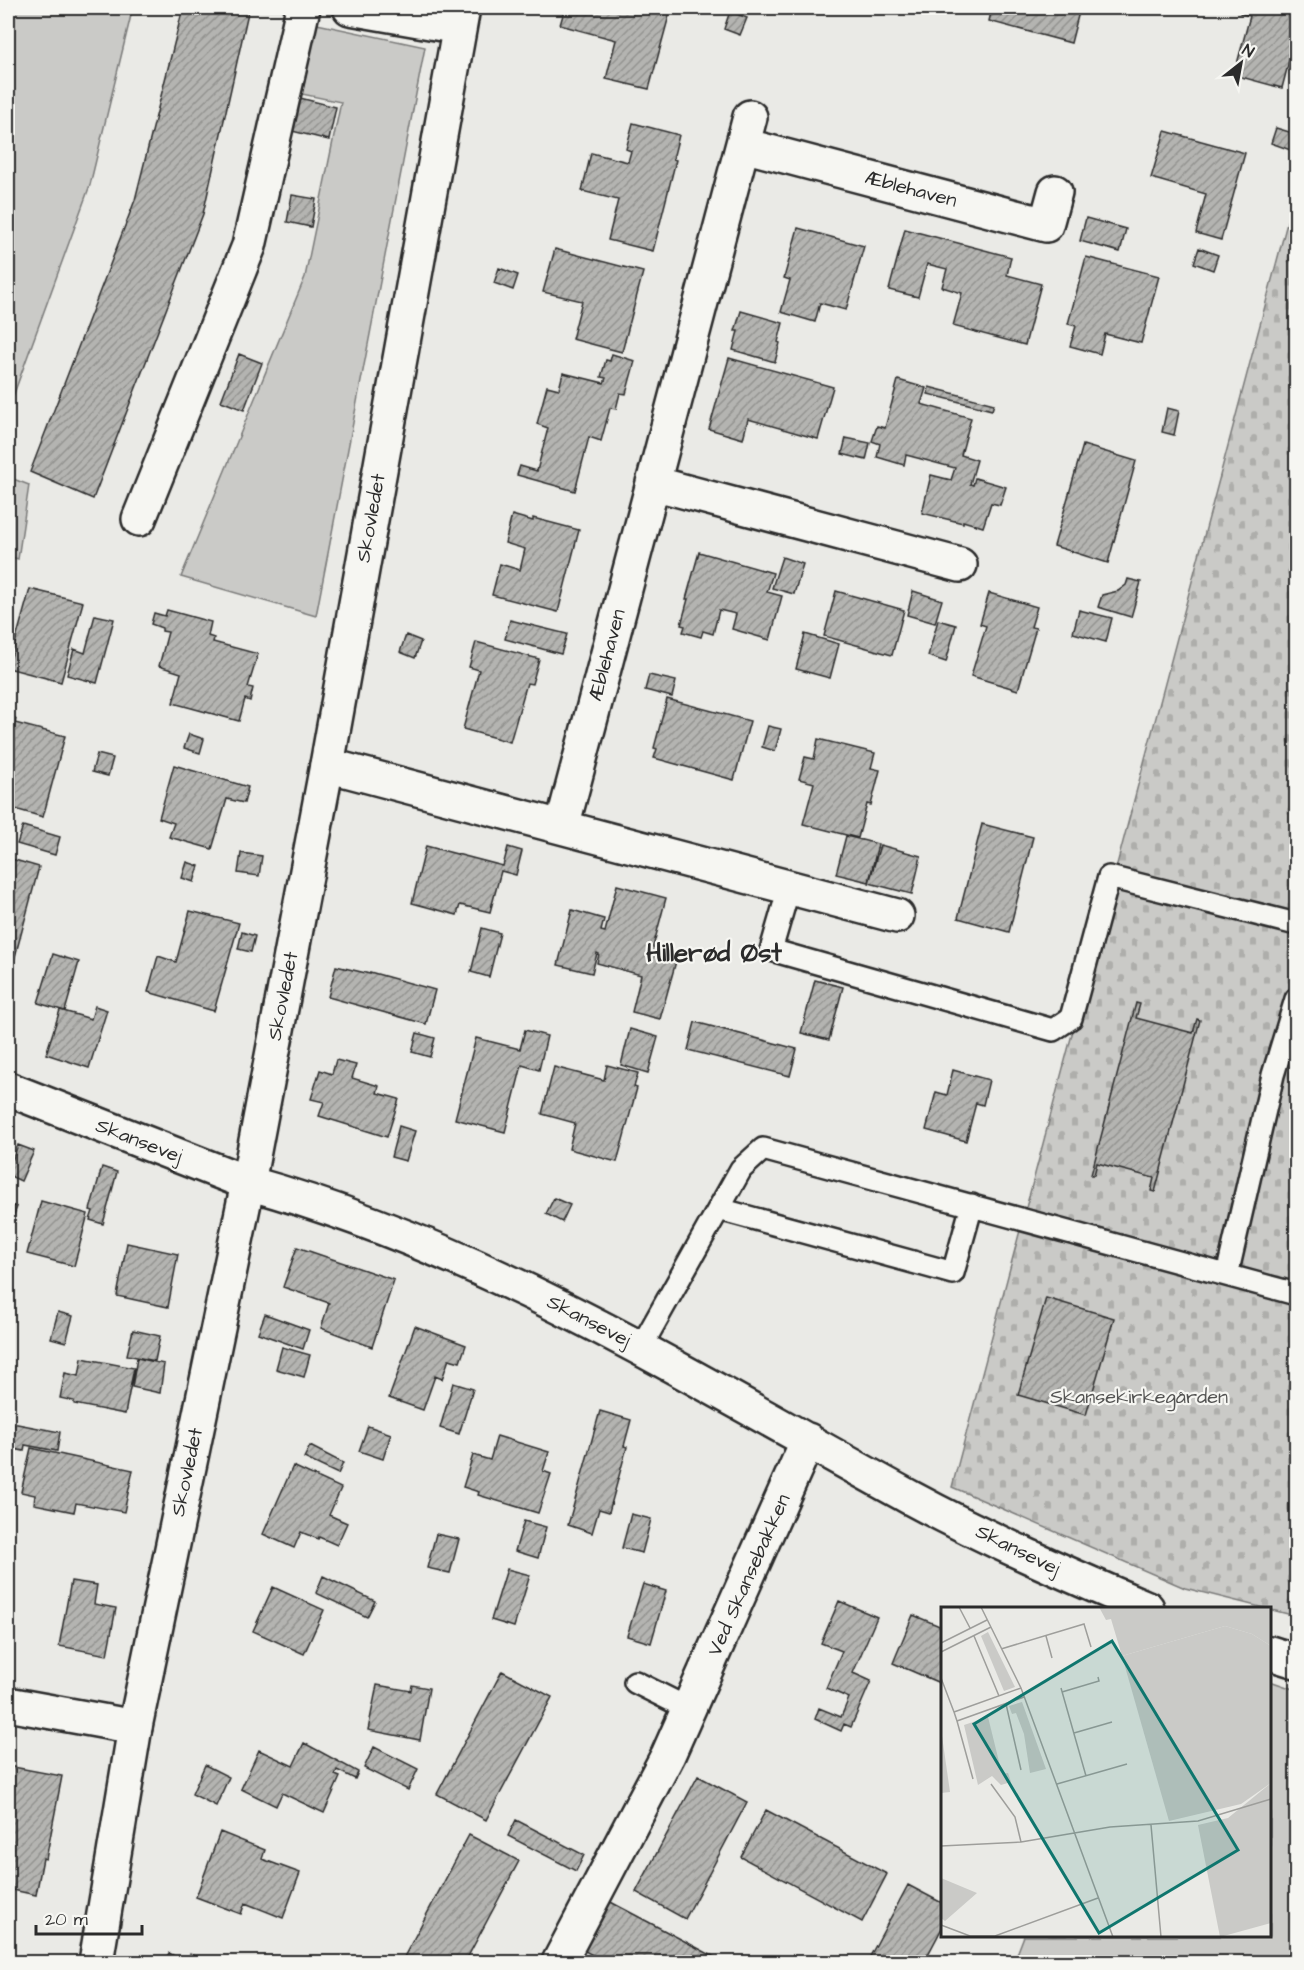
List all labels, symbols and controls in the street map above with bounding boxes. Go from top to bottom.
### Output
north arrow [1211,33,1271,93]
text: N [1238,39,1258,63]
street label: Æblehaven [862,163,960,215]
street label: Skovledet [349,471,393,565]
street label: Æblehaven [581,606,633,704]
district label: Hillerød Øst [646,935,782,971]
street label: Skovledet [261,949,305,1043]
street label: Skansevej [92,1112,187,1171]
street label: Skansevej [542,1288,636,1354]
park label: Skansekirkegården [1050,1383,1228,1412]
street label: Skovledet [164,1425,210,1519]
street label: Ved Skansebakken [701,1490,797,1660]
street label: Skansevej [971,1517,1065,1583]
inset map [941,1607,1271,1937]
scale bar [36,1898,142,1936]
text: 20 m [45,1907,88,1932]

